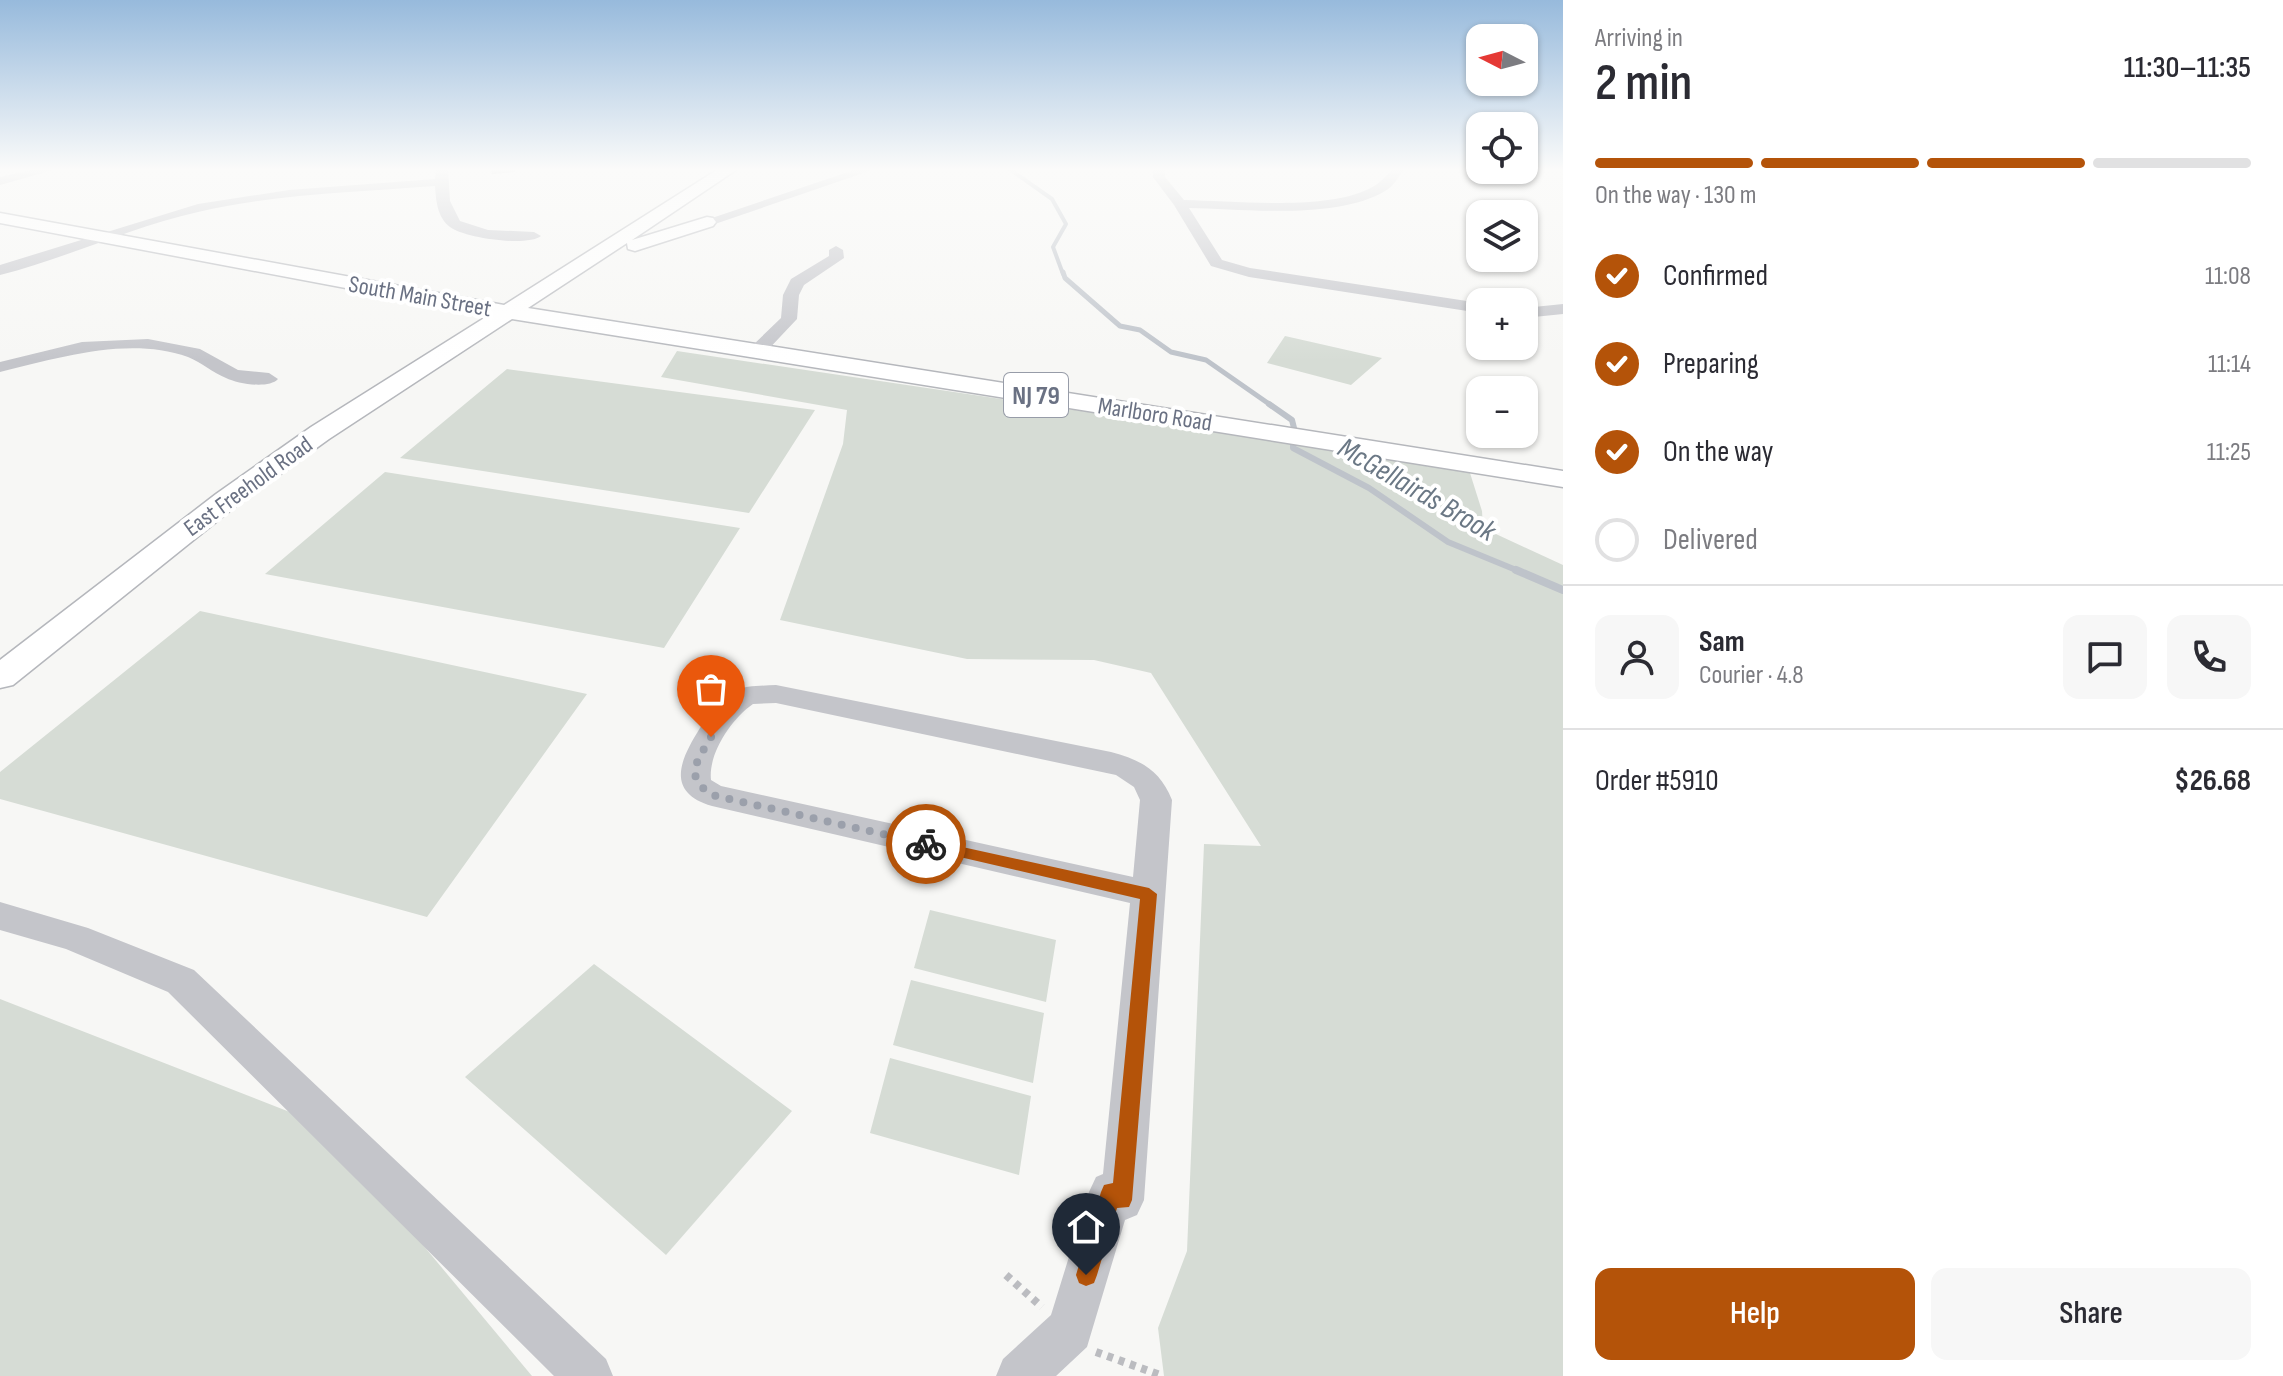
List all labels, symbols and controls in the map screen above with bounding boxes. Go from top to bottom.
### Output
text: Arriving in [1595,23,1683,54]
north arrow [1466,24,1538,96]
map controls [1466,24,1538,448]
text: 11:30–11:35 [2124,50,2251,86]
text: 2 min [1595,52,1692,115]
button: locate [1466,112,1538,184]
text: On the way · 130 m [1595,180,1757,211]
button: layers [1466,200,1538,272]
icon: check [1595,254,1639,298]
text: Confirmed [1663,258,1768,294]
text: 11:08 [2205,261,2251,292]
street label: South Main Street [346,270,494,323]
button: + [1466,288,1538,360]
icon: check [1595,342,1639,386]
text: Preparing [1663,346,1759,382]
text: 11:14 [2208,349,2251,380]
road number: NJ 79 [1004,373,1068,417]
button: − [1466,376,1538,448]
street label: Marlboro Road [1096,391,1214,438]
street label: East Freehold Road [178,430,318,543]
water label: McGellairds Brook [1331,430,1503,550]
icon: check [1595,430,1639,474]
text: On the way [1663,434,1773,470]
text: 11:25 [2207,437,2251,468]
text: Delivered [1663,522,1758,558]
button: person [1595,615,1679,699]
button: chat [2063,615,2147,699]
button: phone [2167,615,2251,699]
text: Sam [1699,624,1745,660]
pin [677,655,745,737]
text: Courier · 4.8 [1699,660,1804,691]
icon: bag [689,667,733,711]
text: Order #5910 [1595,763,1719,799]
text: $26.68 [2174,763,2251,799]
courier [886,804,966,884]
icon: bike [904,822,948,866]
pin [1052,1193,1120,1275]
icon: home [1064,1205,1108,1249]
button: Help [1595,1268,1915,1360]
button: Share [1931,1268,2251,1360]

